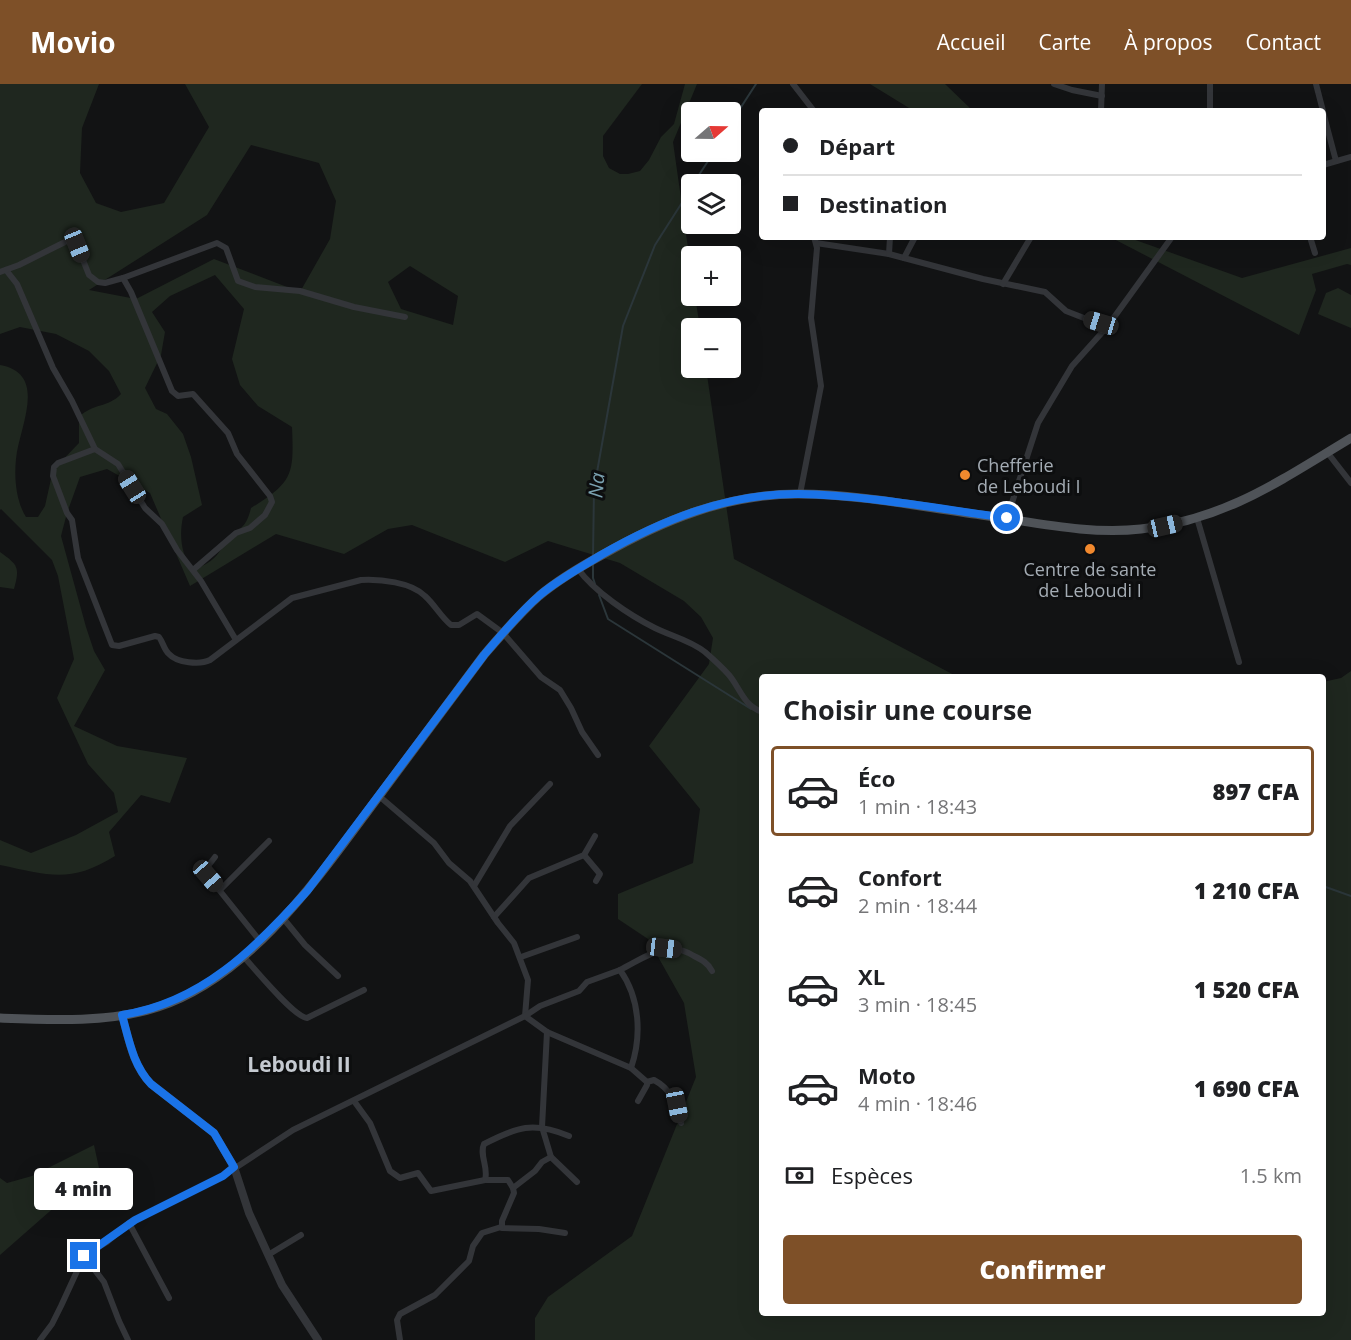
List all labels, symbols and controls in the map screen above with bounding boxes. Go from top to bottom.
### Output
text: Movio [30,23,116,61]
text: Accueil [937,28,1005,56]
text: Carte [1038,28,1091,56]
text: À propos [1124,28,1213,56]
text: Contact [1246,28,1321,56]
north arrow [681,102,741,162]
map controls [681,102,741,378]
text: Départ [819,131,895,161]
button: layers [681,174,741,234]
text: Destination [819,189,948,219]
car [62,225,92,265]
button: + [681,246,741,306]
car [1081,309,1121,337]
button: − [681,318,741,378]
place label: Chefferie de Leboudi I [977,453,1080,498]
car [115,467,149,507]
marker: Chefferie de Leboudi I [958,468,972,482]
water label: Na [581,471,611,499]
route start [993,504,1020,531]
car [1145,513,1185,539]
marker: Centre de sante de Leboudi I [1083,542,1097,556]
place label: Centre de sante de Leboudi I [1024,557,1156,602]
text: Choisir une course [783,691,1032,728]
text: Éco [858,763,895,793]
icon: car [786,764,840,818]
text: 897 CFA [1213,776,1299,806]
text: 1 min · 18:43 [858,793,977,820]
car [189,857,227,895]
text: Confort [858,862,942,892]
icon: car [786,863,840,917]
text: 1 210 CFA [1194,875,1299,905]
text: 2 min · 18:44 [858,892,977,919]
car [645,937,683,959]
text: XL [858,961,885,991]
icon: car [786,962,840,1016]
text: 1 520 CFA [1194,974,1299,1004]
text: 3 min · 18:45 [858,991,977,1018]
district label: Leboudi II [247,1050,351,1078]
text: Moto [858,1060,916,1090]
icon: car [786,1061,840,1115]
text: 1 690 CFA [1194,1073,1299,1103]
car [665,1086,689,1124]
text: 4 min · 18:46 [858,1090,977,1117]
icon: cash [783,1159,816,1192]
text: Espèces [831,1160,913,1190]
text: 1.5 km [1240,1162,1302,1189]
callout: 4 min [34,1169,134,1211]
text: 4 min [55,1175,112,1202]
button: Confirmer [783,1235,1302,1304]
route end [70,1242,97,1269]

